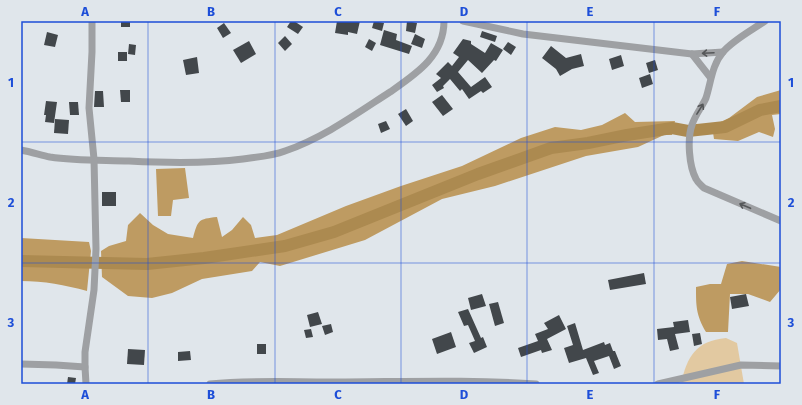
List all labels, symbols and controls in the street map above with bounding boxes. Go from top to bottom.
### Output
text: A [80,4,89,19]
text: B [207,4,215,19]
text: C [334,4,342,19]
text: D [460,4,469,19]
text: E [587,4,594,19]
text: F [714,4,721,19]
one-way arrow [702,49,715,56]
text: 1 [8,75,14,90]
text: 1 [788,75,794,90]
one-way arrow [696,103,704,115]
text: 2 [8,195,15,210]
text: 2 [788,195,795,210]
one-way arrow [739,202,751,210]
text: 3 [7,315,15,330]
text: 3 [787,315,795,330]
text: A [80,387,89,402]
text: B [207,387,215,402]
text: C [334,387,342,402]
text: D [460,387,469,402]
text: E [587,387,594,402]
text: F [714,387,721,402]

